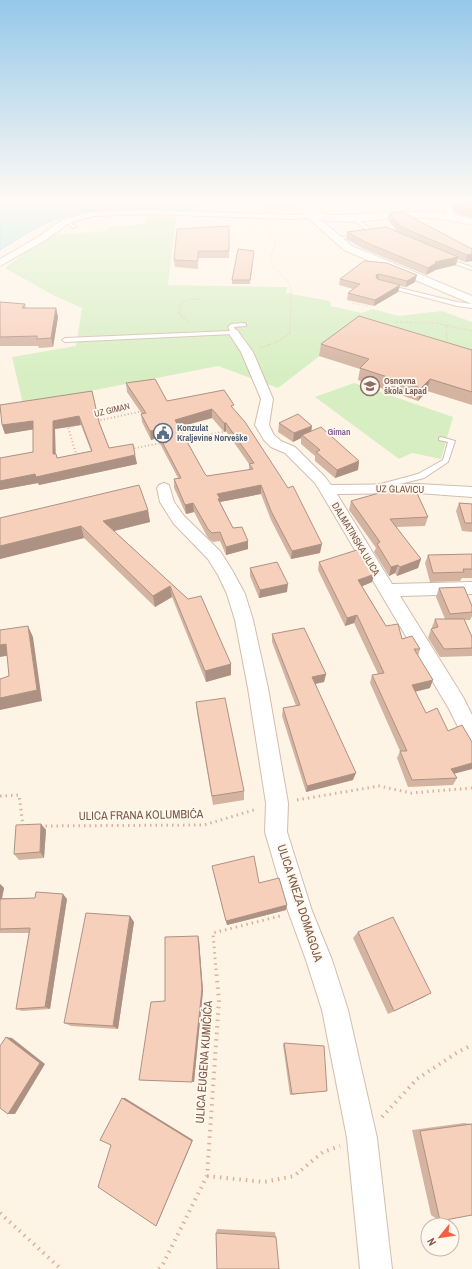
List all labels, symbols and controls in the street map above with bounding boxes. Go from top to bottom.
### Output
school or university icon: Osnovna škola Lapad [359,375,381,397]
place label: Osnovna škola Lapad [384,375,427,397]
street label: UZ GIMAN [93,400,131,420]
public building icon: Konzulat Kraljevine Norveške [152,422,174,444]
place label: Konzulat Kraljevine Norveške [177,422,248,444]
district label: Giman [328,426,351,438]
street label: UZ GLAVICU [376,482,424,496]
street label: DALMATINSKA ULICA [329,500,383,578]
street label: ULICA FRANA KOLUMBIĆA [79,806,204,824]
street label: ULICA KNEZA DOMAGOJA [273,842,327,964]
street label: ULICA EUGENA KUMIČIĆA [192,1000,216,1124]
north arrow [420,1217,460,1257]
text: N [424,1236,439,1248]

